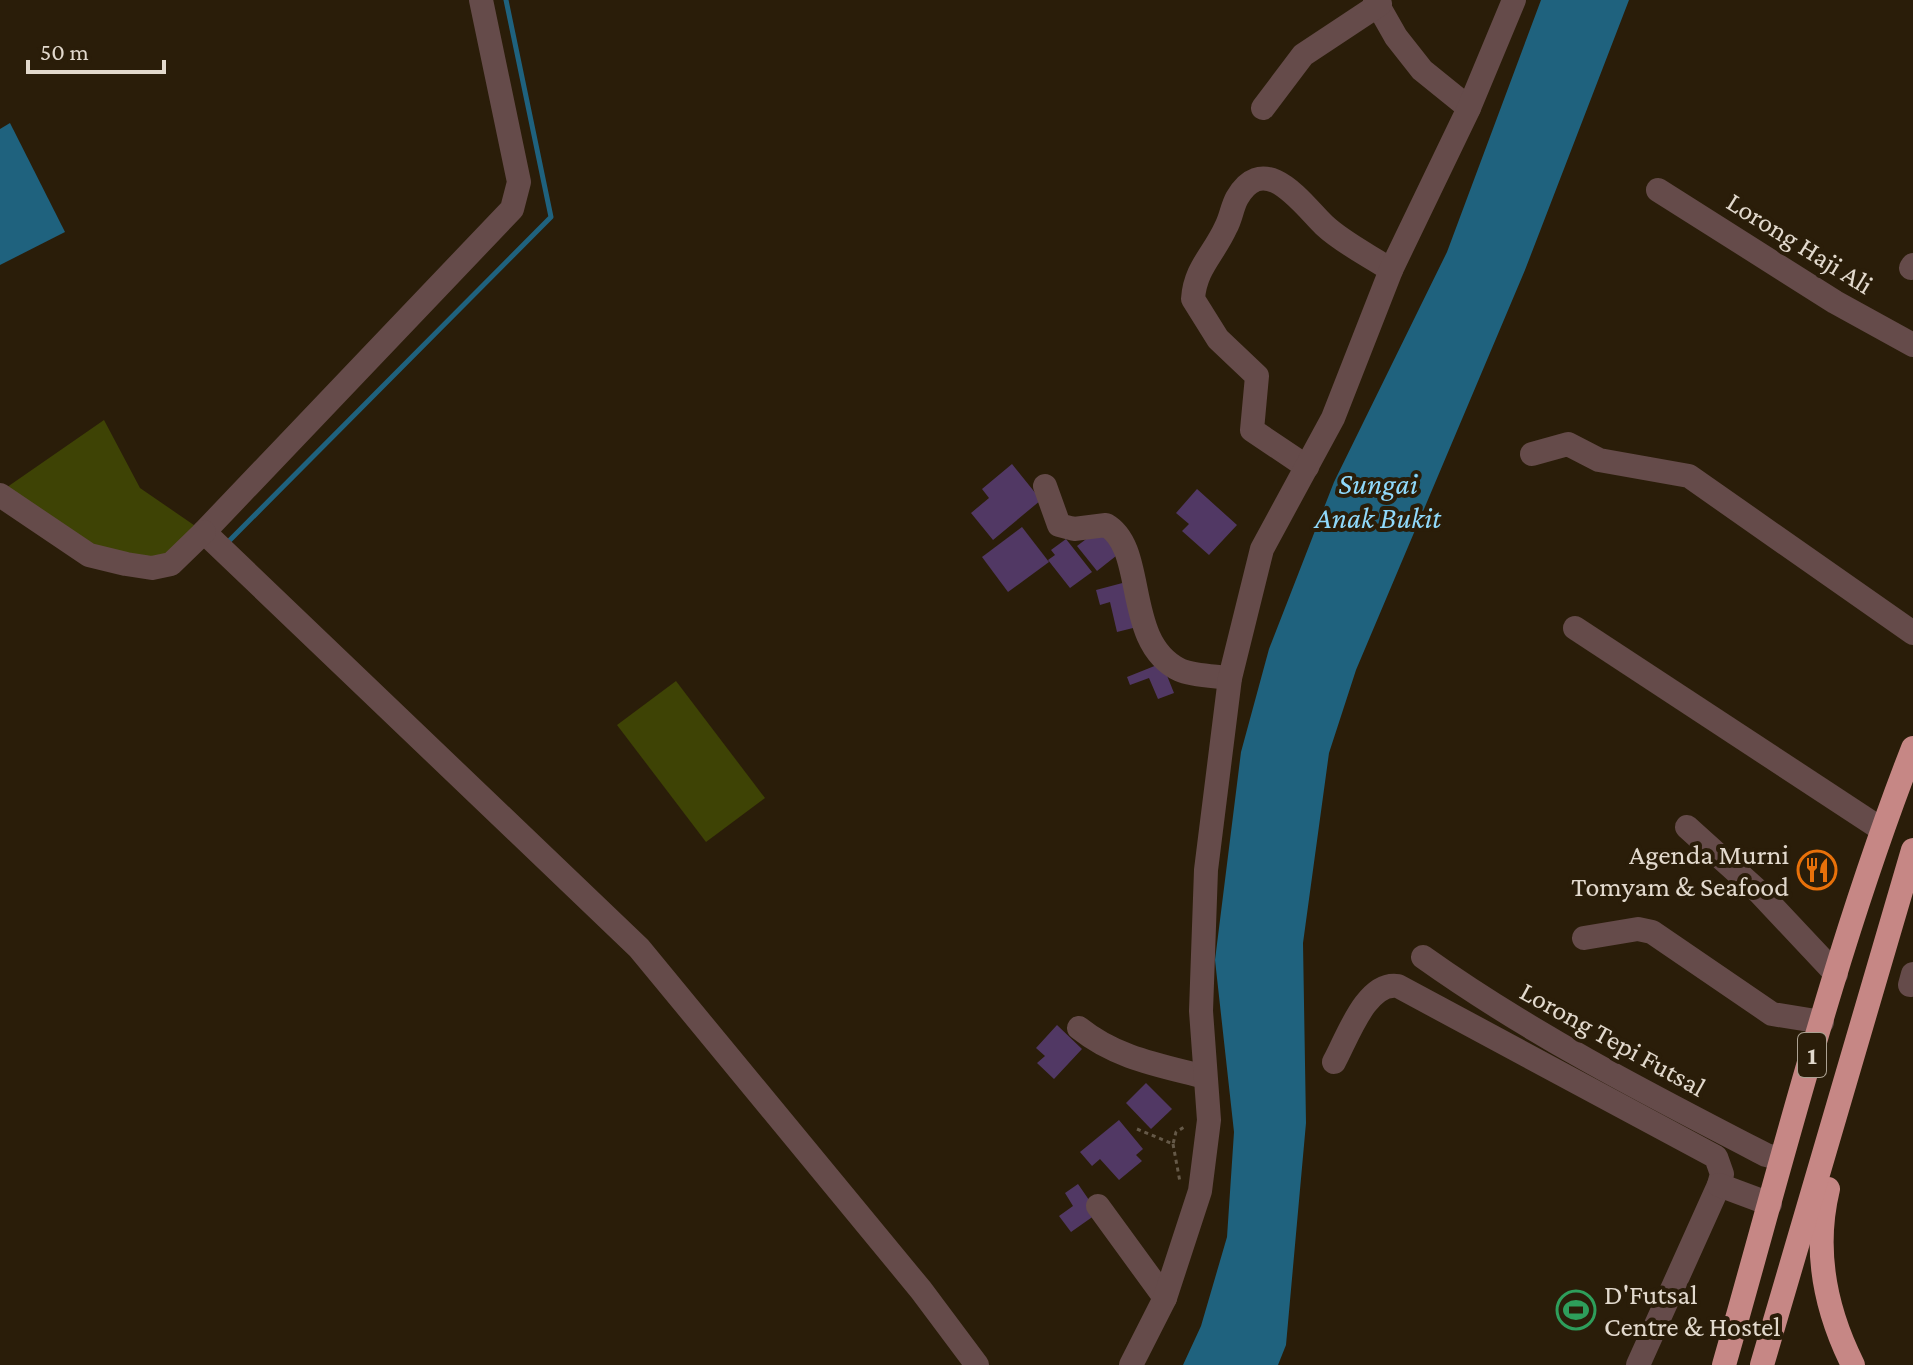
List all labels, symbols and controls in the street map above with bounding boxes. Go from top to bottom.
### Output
scale bar [28,24,164,74]
text: 50 m [40,38,89,65]
street label: Lorong Haji Ali [1721,186,1879,300]
water label: Sungai Anak Bukit [1313,467,1442,534]
place label: Agenda Murni Tomyam & Seafood [1571,839,1789,902]
restaurant icon: Agenda Murni Tomyam & Seafood [1796,849,1838,891]
street label: Lorong Tepi Futsal [1515,975,1711,1103]
road number: 1 [1798,1033,1826,1077]
place label: D'Futsal Centre & Hostel [1604,1279,1781,1342]
sports icon: D'Futsal Centre & Hostel [1555,1289,1597,1331]

